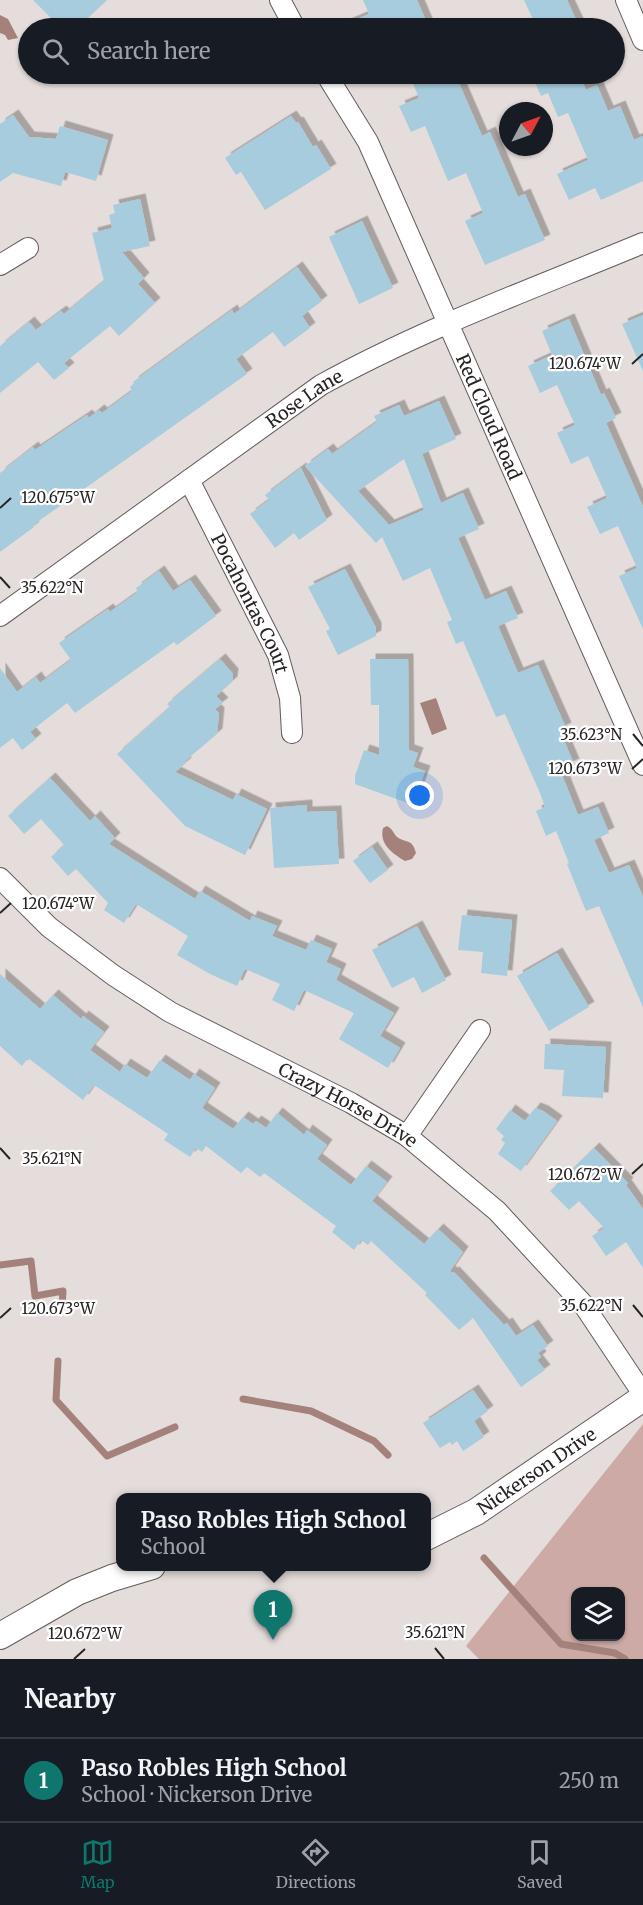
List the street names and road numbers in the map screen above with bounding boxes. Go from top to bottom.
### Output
street label: Red Cloud Road [451,350,527,483]
street label: Rose Lane [261,364,346,433]
street label: Pocahontas Court [207,529,294,676]
street label: Crazy Horse Drive [275,1057,423,1152]
street label: Nickerson Drive [472,1422,600,1519]

